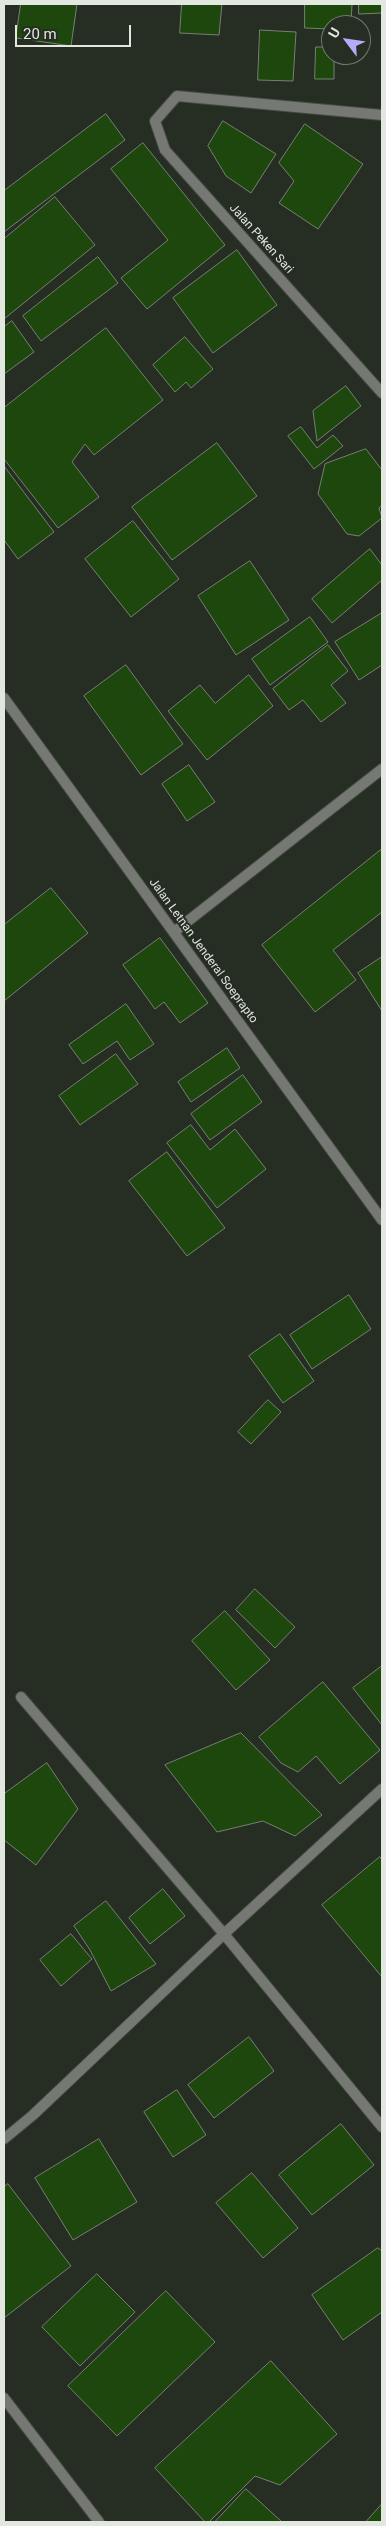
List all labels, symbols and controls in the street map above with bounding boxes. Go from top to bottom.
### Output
scale bar [18,15,134,47]
north arrow [321,15,371,65]
text: 20 m [23,25,57,43]
text: U [325,25,343,41]
street label: Jalan Peken Sari [226,201,296,277]
street label: Jalan Letnan Jenderal Soeprapto [146,876,260,1026]

